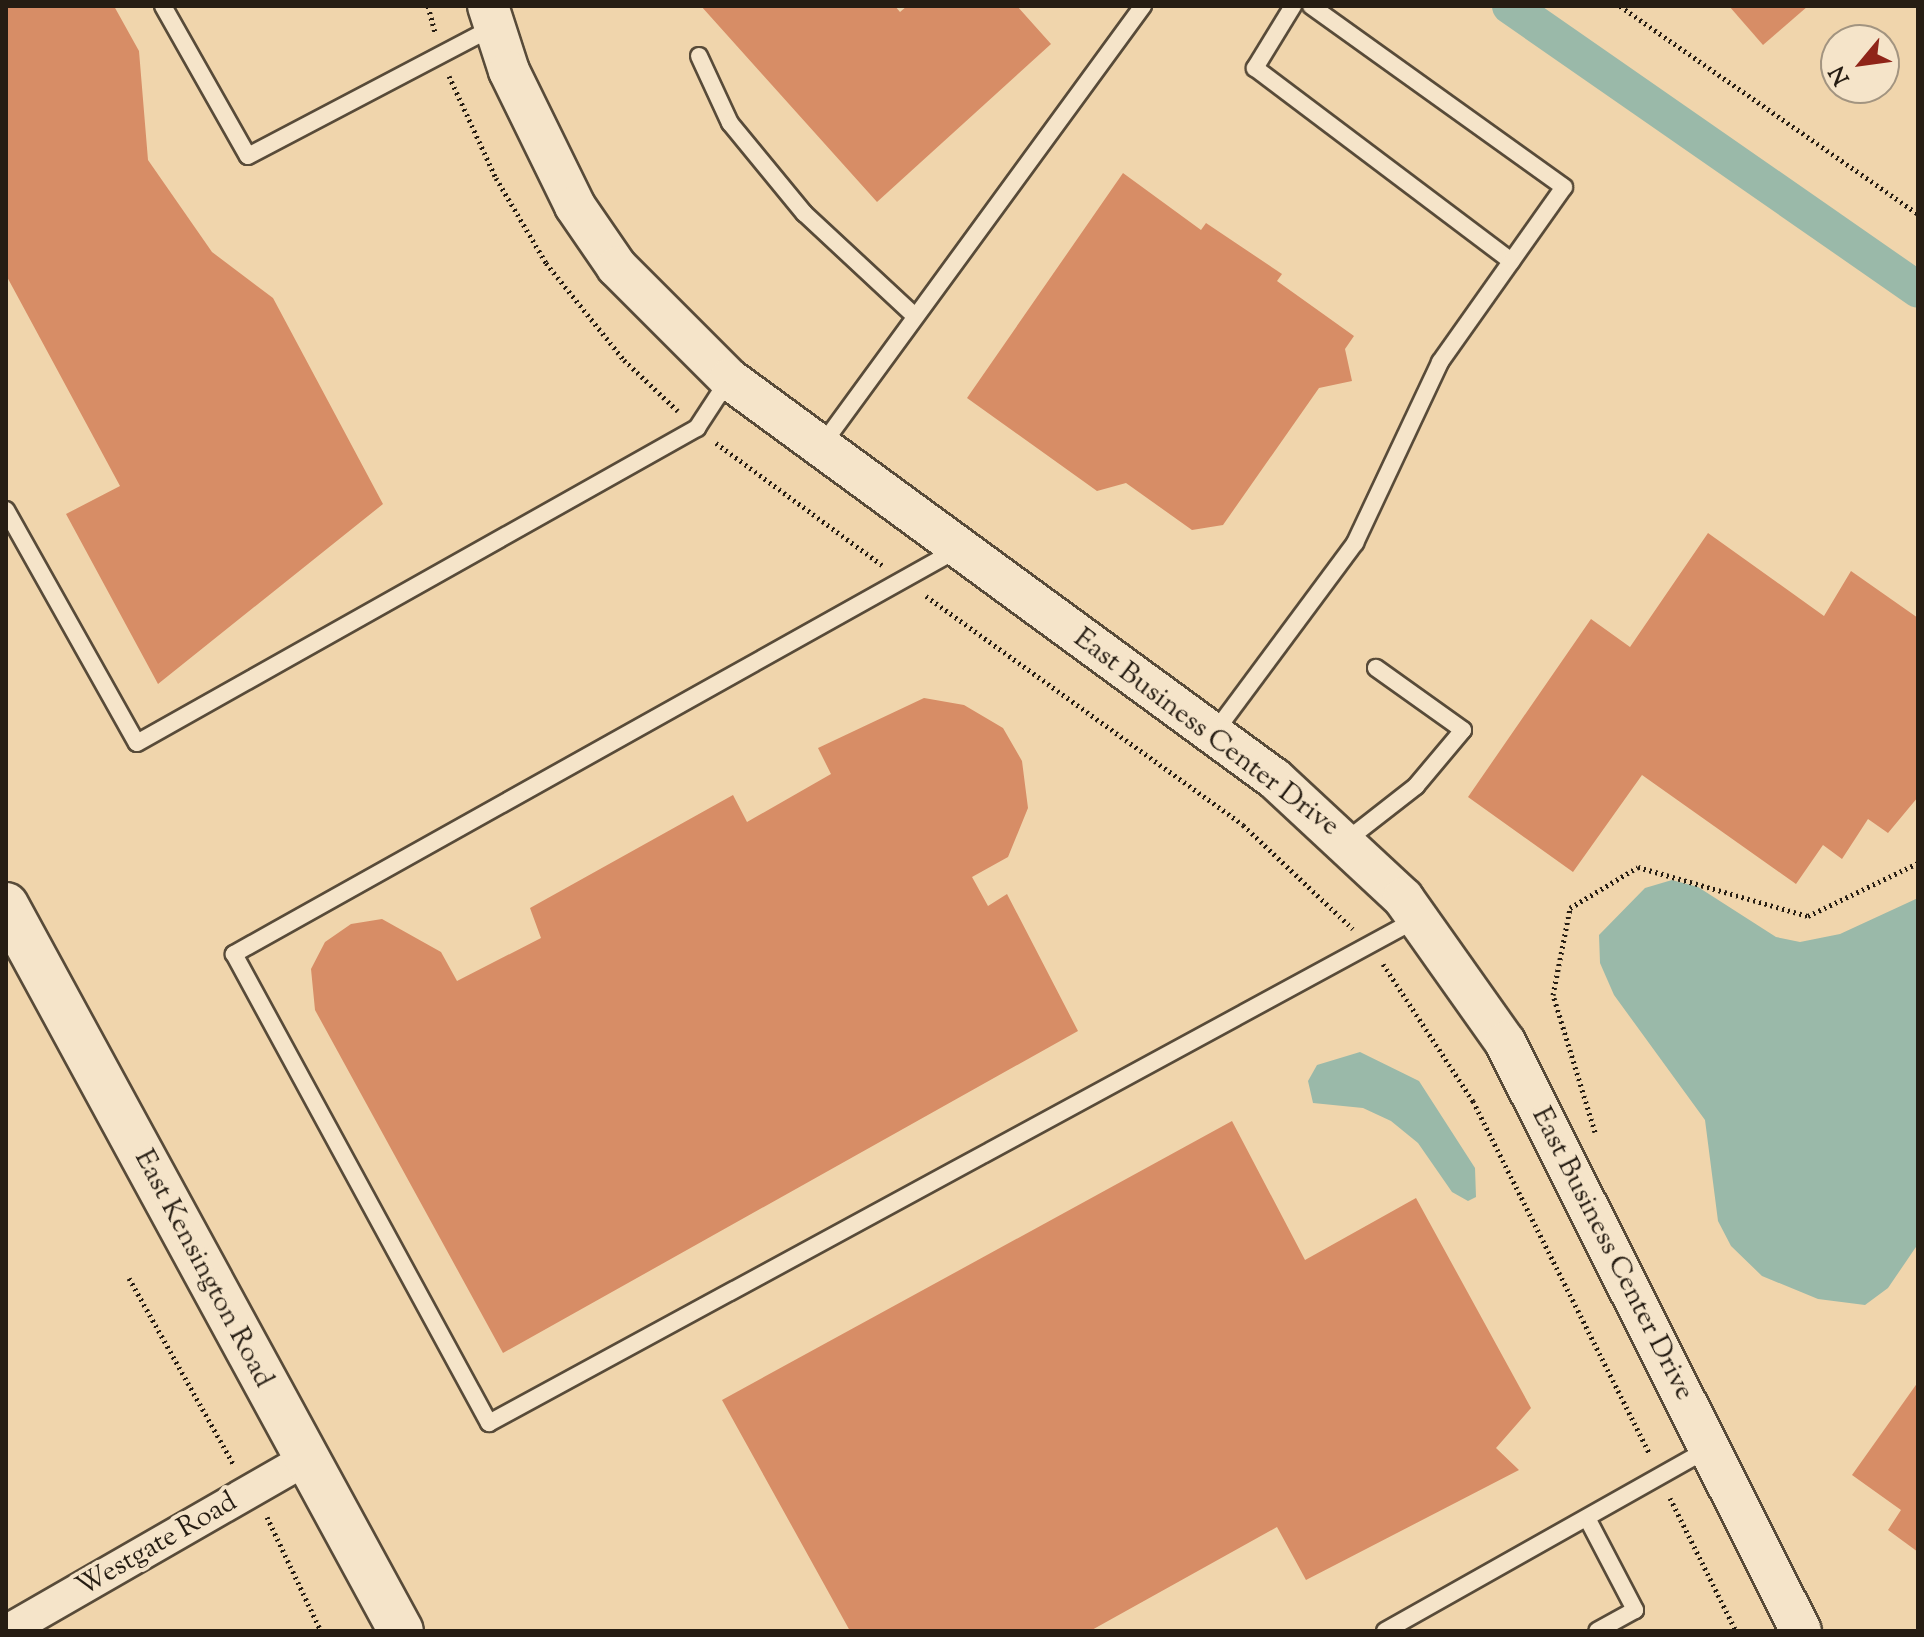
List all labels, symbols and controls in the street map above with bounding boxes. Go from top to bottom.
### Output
north arrow [1820,24,1900,104]
text: N [1823,59,1859,90]
street label: East Business Center Drive [1067,622,1345,844]
street label: East Business Center Drive [1524,1102,1700,1406]
street label: East Kensington Road [126,1144,280,1394]
street label: Westgate Road [71,1485,243,1605]

